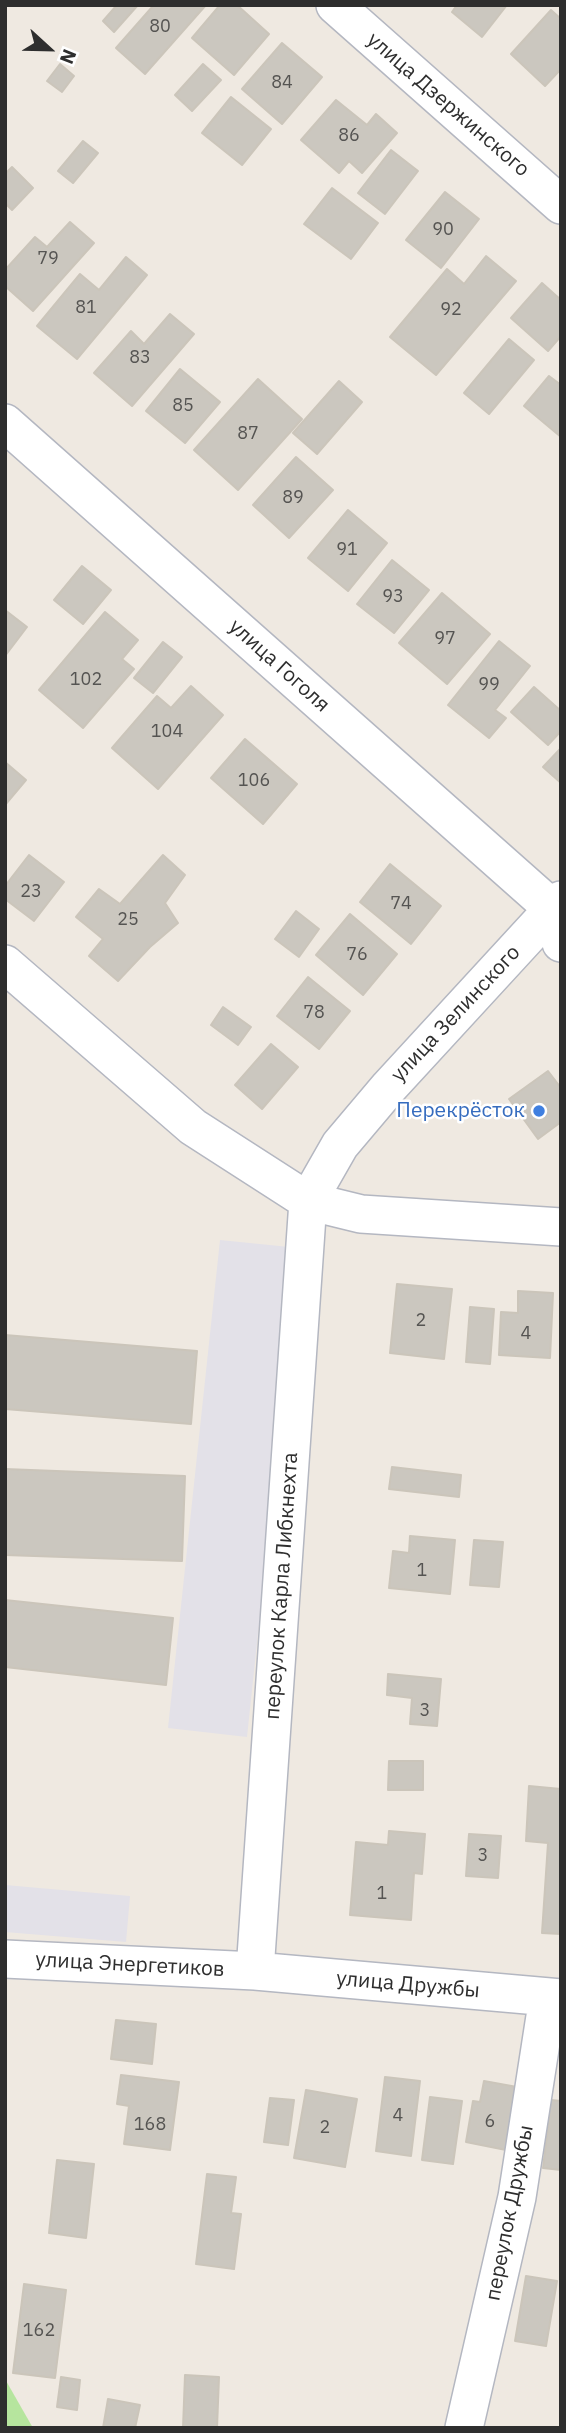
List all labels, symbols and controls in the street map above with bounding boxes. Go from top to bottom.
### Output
north arrow [14,14,84,84]
house number: 80 [149,16,171,38]
street label: улица Дзержинского [362,28,534,182]
text: N [55,46,82,68]
house number: 84 [271,72,293,94]
house number: 86 [338,125,360,147]
house number: 90 [432,219,454,241]
house number: 79 [37,248,59,270]
house number: 81 [75,297,97,319]
house number: 92 [440,299,462,321]
house number: 83 [129,347,151,369]
house number: 85 [172,395,194,417]
house number: 87 [237,423,259,445]
house number: 89 [282,487,304,509]
house number: 91 [336,539,358,561]
house number: 93 [382,586,404,608]
street label: улица Гоголя [223,614,335,718]
house number: 97 [434,628,456,650]
house number: 102 [70,669,102,691]
house number: 99 [478,674,500,696]
house number: 104 [151,721,183,743]
house number: 106 [238,770,270,792]
house number: 23 [20,881,42,903]
house number: 74 [390,893,412,915]
house number: 25 [117,909,139,931]
street label: улица Зелинского [386,940,526,1088]
house number: 76 [346,944,368,966]
house number: 78 [303,1002,325,1024]
place label: Перекрёсток [396,1098,525,1124]
marker: Перекрёсток [531,1103,547,1119]
house number: 2 [416,1310,426,1332]
house number: 4 [521,1323,531,1345]
street label: переулок Карла Либкнехта [260,1452,304,1720]
house number: 1 [417,1560,427,1582]
house number: 3 [420,1700,430,1722]
house number: 3 [478,1845,488,1867]
house number: 1 [377,1883,387,1905]
street label: улица Энергетиков [35,1947,225,1983]
street label: улица Дружбы [335,1966,481,2004]
house number: 4 [393,2105,403,2127]
house number: 6 [485,2111,495,2133]
house number: 168 [134,2114,166,2136]
house number: 2 [320,2117,330,2139]
street label: переулок Дружбы [481,2123,539,2303]
house number: 162 [23,2320,55,2342]

